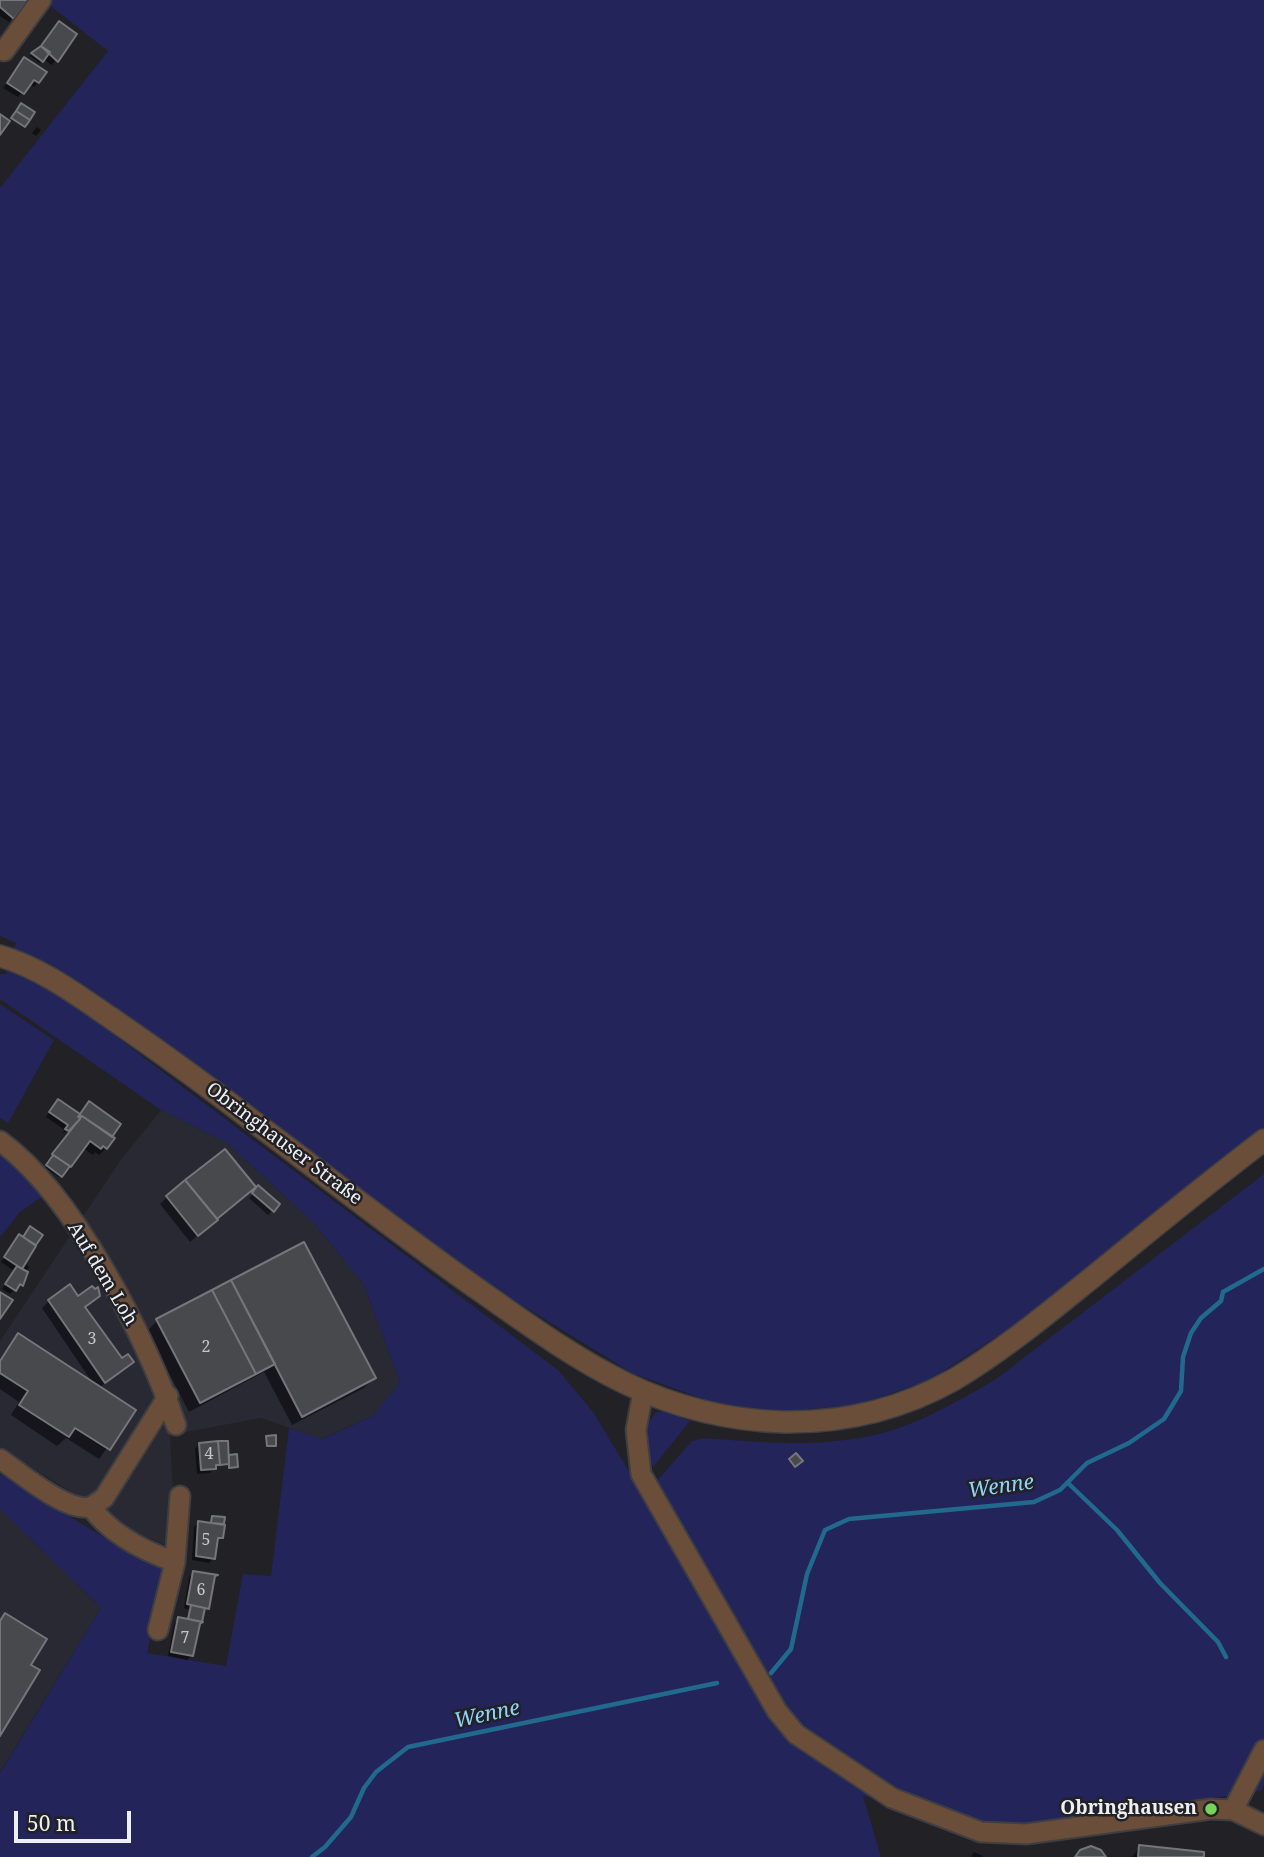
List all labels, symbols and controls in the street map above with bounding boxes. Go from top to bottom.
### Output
street label: Obringhauser Straße [201,1078,367,1210]
street label: Auf dem Loh [62,1218,142,1330]
house number: 3 [88,1329,96,1349]
house number: 2 [202,1337,210,1357]
house number: 4 [205,1444,213,1464]
water label: Wenne [966,1470,1036,1504]
house number: 5 [202,1530,210,1550]
house number: 6 [197,1580,205,1600]
house number: 7 [181,1628,189,1648]
water label: Wenne [452,1696,522,1734]
scale bar [18,1798,135,1842]
place label: Obringhausen [1060,1798,1197,1820]
marker: Obringhausen [1203,1801,1219,1817]
text: 50 m [27,1809,76,1837]

